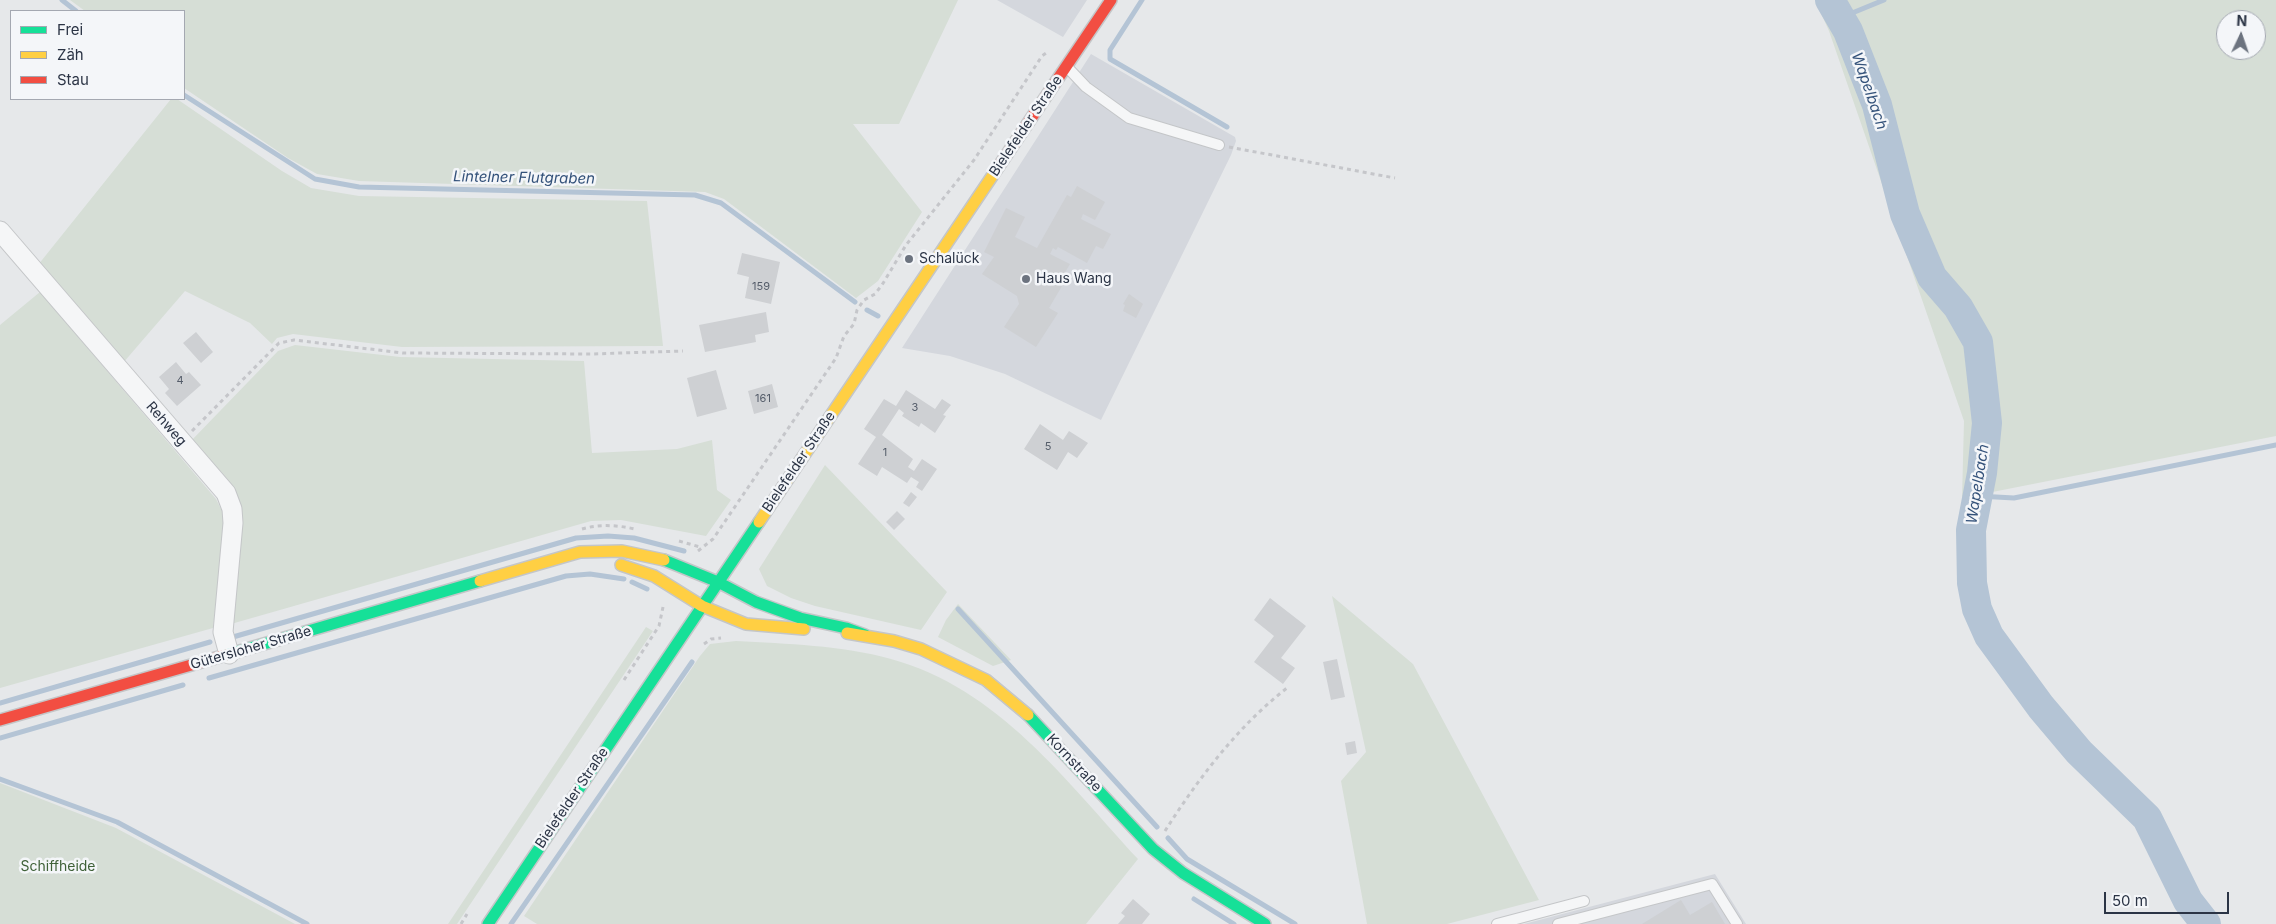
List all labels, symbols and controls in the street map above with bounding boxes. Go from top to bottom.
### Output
legend [10,10,185,100]
north arrow [2216,10,2266,60]
text: N [2236,12,2248,29]
text: Frei [57,20,83,39]
text: Zäh [57,45,84,64]
water label: Wapelbach [1847,50,1891,132]
text: Stau [57,70,89,89]
street label: Bielefelder Straße [986,72,1066,180]
water label: Lintelner Flutgraben [453,168,595,188]
place label: Schalück [919,251,979,267]
marker: Schalück [903,253,915,265]
place label: Haus Wang [1036,271,1112,287]
marker: Haus Wang [1020,273,1032,285]
house number: 159 [752,280,770,294]
house number: 4 [176,374,184,388]
house number: 161 [755,392,771,406]
street label: Rehweg [142,398,190,450]
house number: 3 [912,401,918,415]
street label: Bielefelder Straße [759,408,839,516]
house number: 5 [1045,440,1051,454]
water label: Wapelbach [1963,443,1993,525]
house number: 1 [883,446,887,460]
street label: Gütersloher Straße [189,623,313,673]
street label: Kornstraße [1043,731,1105,795]
street label: Bielefelder Straße [532,744,612,852]
park label: Schiffheide [20,859,96,875]
scale bar [2106,882,2231,914]
text: 50 m [2112,891,2148,910]

